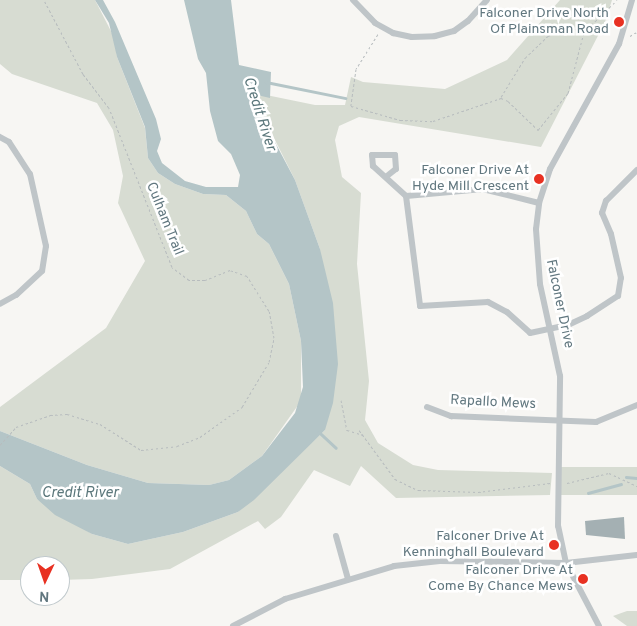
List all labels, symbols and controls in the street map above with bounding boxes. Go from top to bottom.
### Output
place label: Falconer Drive North Of Plainsman Road [479,6,609,38]
marker: Falconer Drive North Of Plainsman Road [613,16,625,28]
water label: Credit River [239,75,279,153]
place label: Falconer Drive At Hyde Mill Crescent [412,163,529,196]
marker: Falconer Drive At Hyde Mill Crescent [533,173,545,185]
street label: Culham Trail [142,180,186,258]
street label: Falconer Drive [541,258,577,350]
street label: Rapallo Mews [450,392,536,414]
water label: Credit River [41,485,119,503]
place label: Falconer Drive At Kenninghall Boulevard [403,529,544,562]
marker: Falconer Drive At Kenninghall Boulevard [548,539,560,551]
north arrow [20,556,70,606]
place label: Falconer Drive At Come By Chance Mews [428,563,573,596]
marker: Falconer Drive At Come By Chance Mews [577,573,589,585]
text: N [39,587,50,604]

